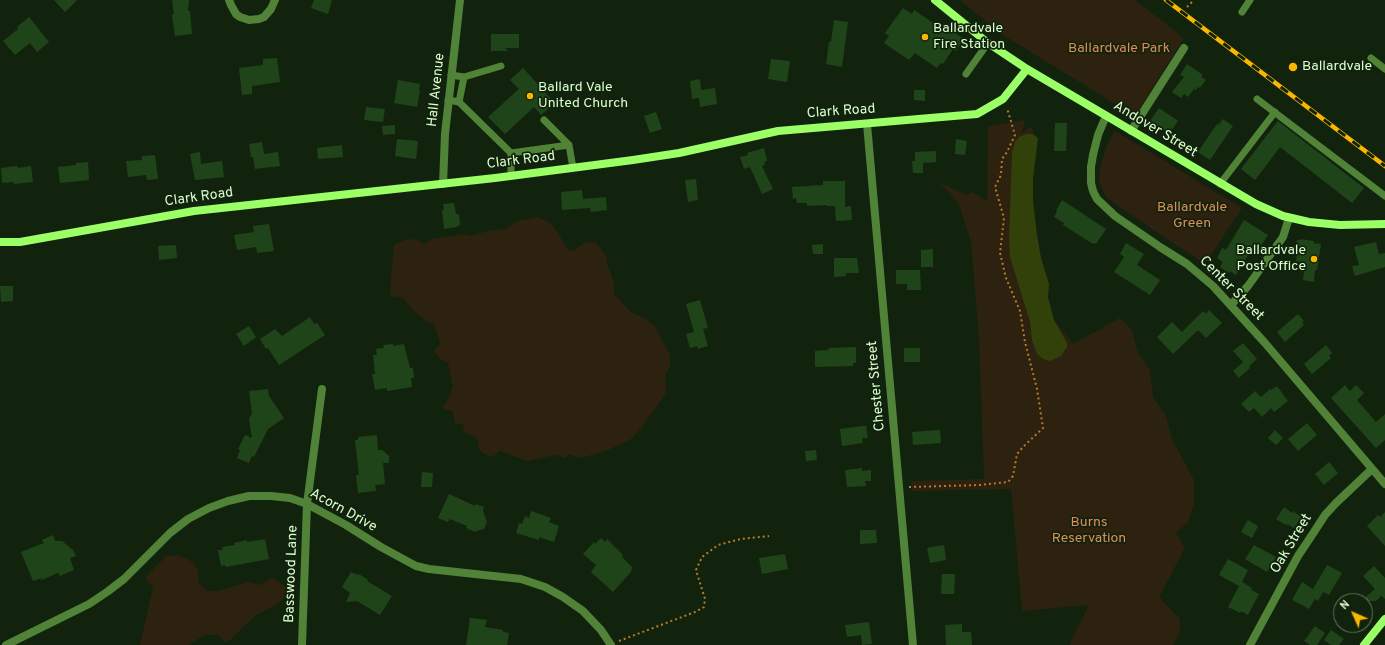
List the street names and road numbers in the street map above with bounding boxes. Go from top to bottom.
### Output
street label: Hall Avenue [425,52,449,128]
street label: Andover Street [1110,98,1200,162]
street label: Clark Road [806,101,876,123]
street label: Clark Road [486,148,556,174]
street label: Clark Road [164,185,234,211]
street label: Center Street [1195,253,1267,325]
street label: Chester Street [865,340,889,432]
street label: Acorn Drive [307,486,379,536]
street label: Oak Street [1268,511,1316,577]
street label: Basswood Lane [282,525,302,623]

